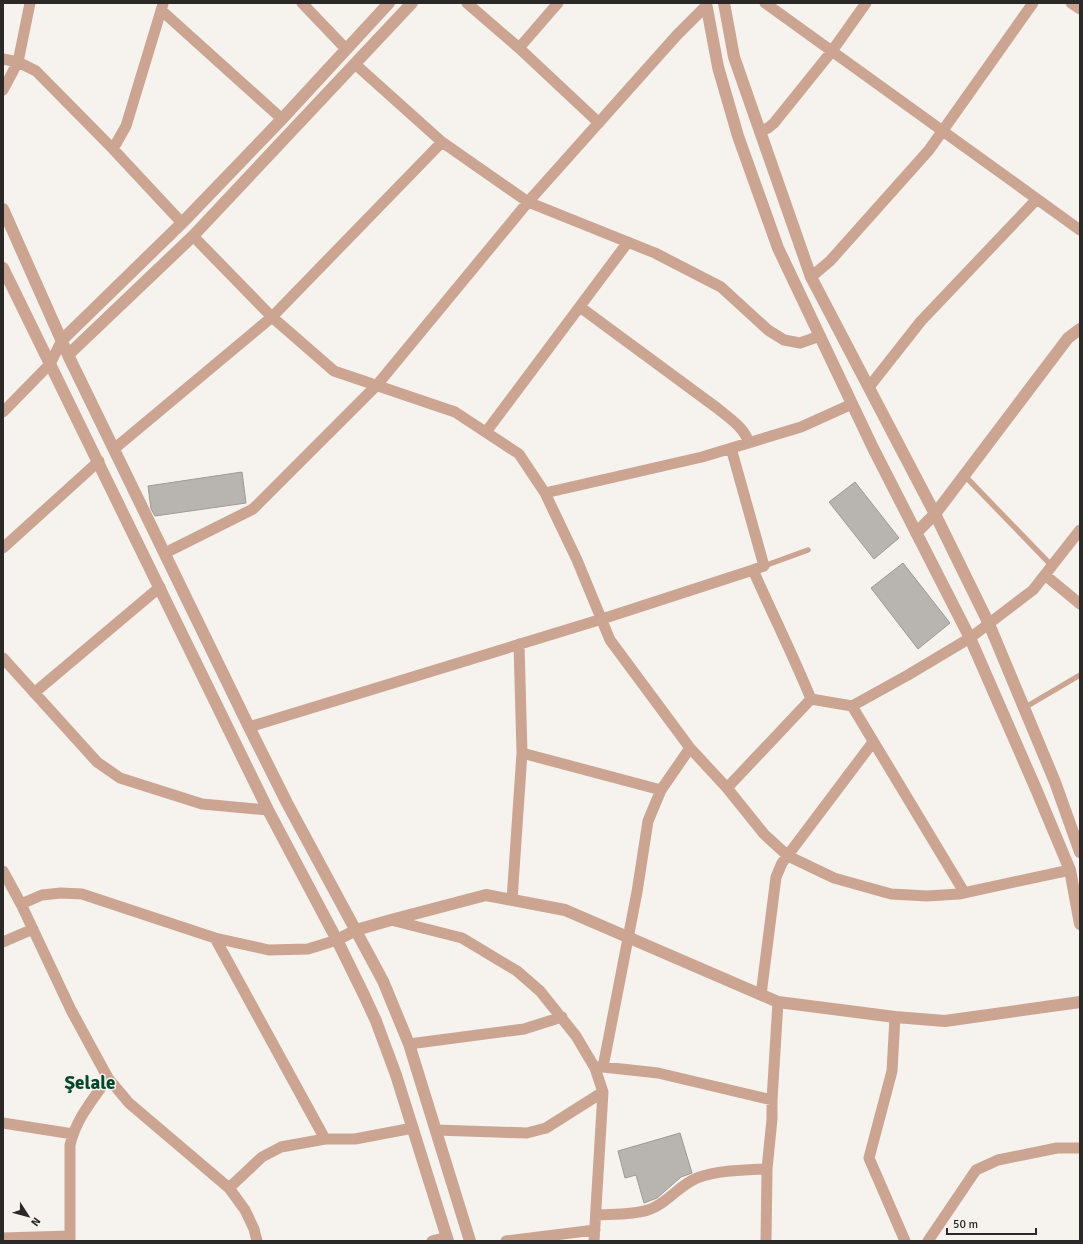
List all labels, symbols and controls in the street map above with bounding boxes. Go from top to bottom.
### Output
district label: Şelale [65,1071,115,1095]
north arrow [8,1196,48,1236]
scale bar [947,1210,1036,1236]
text: N [28,1215,43,1229]
text: 50 m [953,1217,978,1232]

